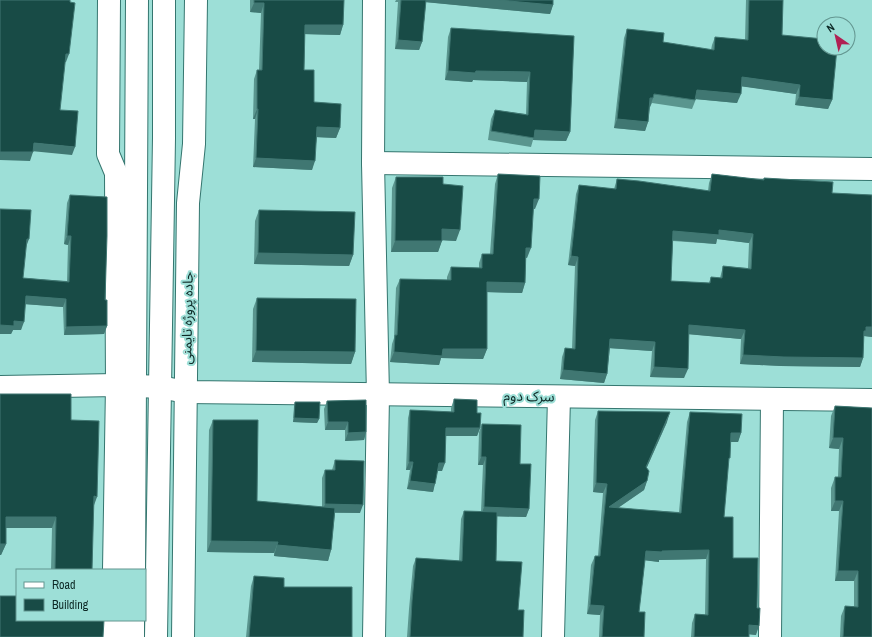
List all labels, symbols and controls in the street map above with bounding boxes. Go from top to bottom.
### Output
north arrow [816,16,856,56]
text: N [824,20,837,35]
street label: جاده پروژه تایمنی [177,271,198,365]
street label: سرک دوم [503,387,555,407]
legend [16,569,146,621]
text: Road [52,577,76,593]
text: Building [52,597,89,613]

